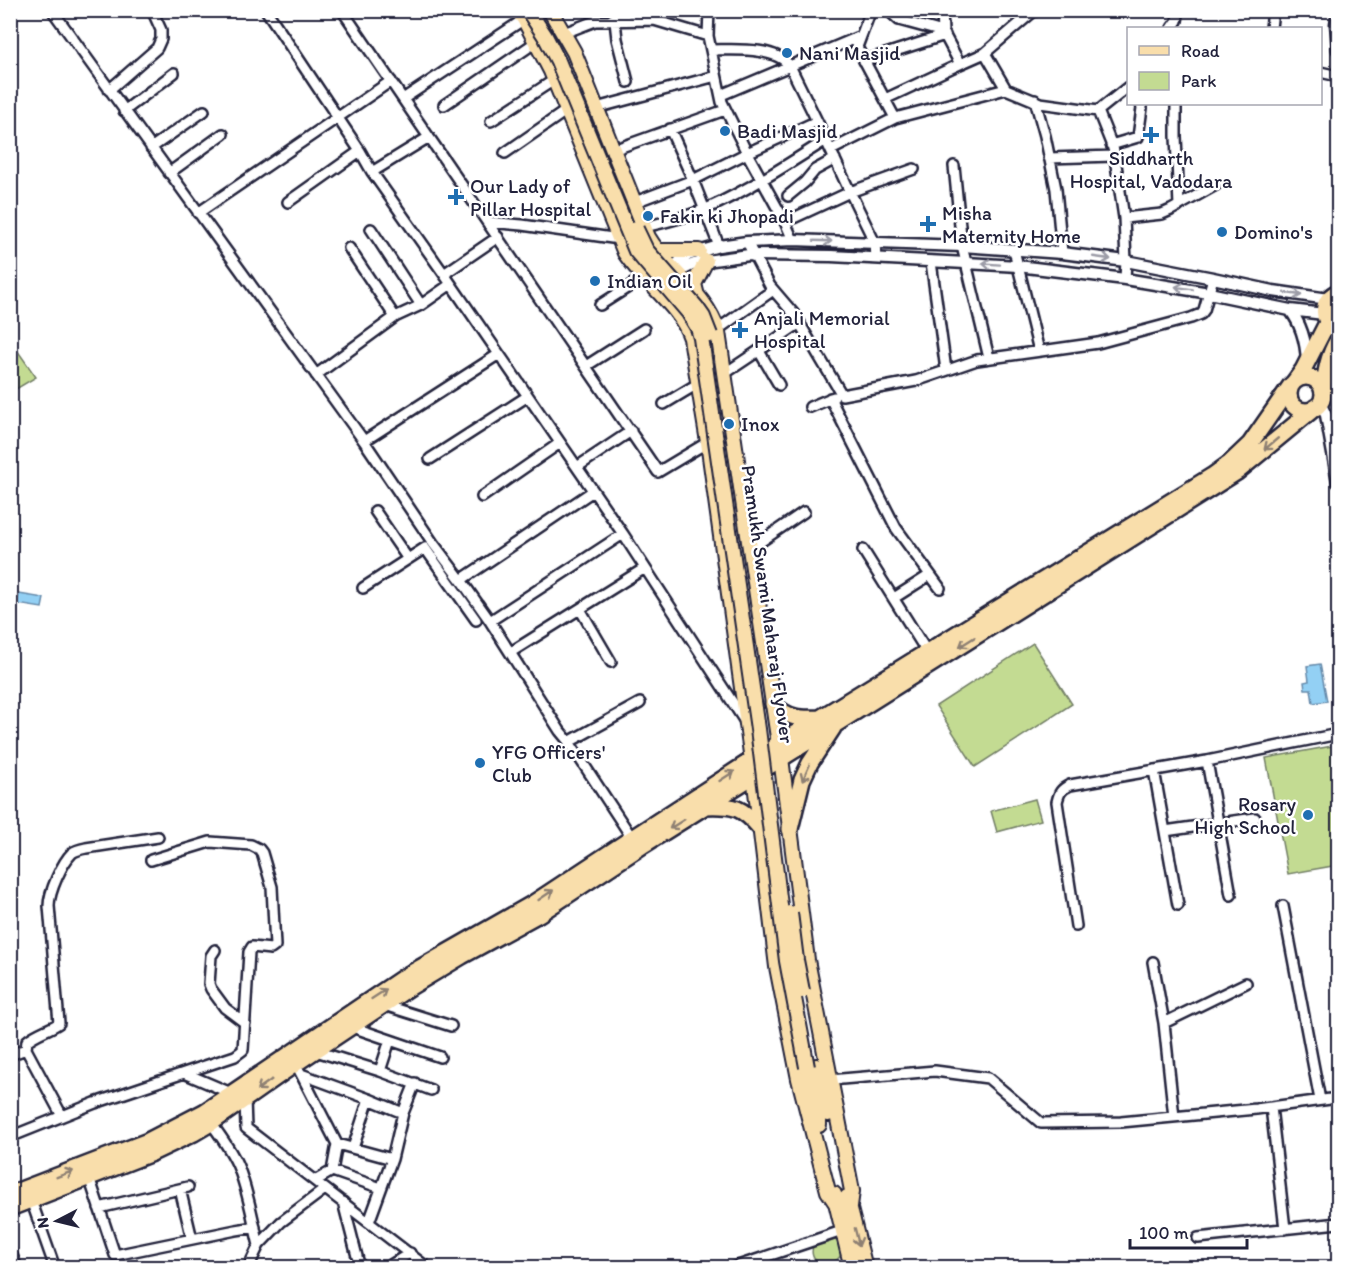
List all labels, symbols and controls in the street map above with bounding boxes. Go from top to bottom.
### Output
legend [1127,27,1322,105]
text: Road [1181,40,1220,62]
place label: Nani Masjid [799,41,900,65]
marker: Nani Masjid [780,46,794,60]
text: Park [1181,70,1216,92]
place label: Badi Masjid [737,119,838,143]
marker: Badi Masjid [718,124,732,138]
marker: Siddharth Hospital, Vadodara [1142,126,1160,144]
place label: Siddharth Hospital, Vadodara [1070,146,1233,193]
place label: Our Lady of Pillar Hospital [470,174,591,221]
marker: Our Lady of Pillar Hospital [447,188,465,206]
place label: Misha Maternity Home [942,201,1081,248]
place label: Fakir ki Jhopadi [660,204,794,228]
marker: Fakir ki Jhopadi [641,209,655,223]
marker: Misha Maternity Home [919,215,937,233]
place label: Domino's [1234,220,1313,244]
marker: Domino's [1215,225,1229,239]
one-way arrow [813,236,833,247]
one-way arrow [1091,253,1111,264]
one-way arrow [981,259,1001,270]
place label: Indian Oil [607,269,693,293]
marker: Indian Oil [588,274,602,288]
one-way arrow [1175,283,1194,294]
one-way arrow [1283,288,1303,299]
place label: Anjali Memorial Hospital [754,306,890,353]
marker: Anjali Memorial Hospital [731,321,749,339]
place label: Inox [741,412,780,436]
marker: Inox [722,417,736,431]
one-way arrow [1263,438,1279,451]
street label: Pramukh Swami Maharaj Flyover [737,463,799,745]
one-way arrow [959,636,975,648]
place label: YFG Officers' Club [492,740,605,787]
marker: YFG Officers' Club [473,756,487,770]
one-way arrow [800,763,811,781]
one-way arrow [718,770,735,782]
place label: Rosary High School [1195,792,1297,839]
marker: Rosary High School [1301,808,1315,822]
one-way arrow [669,818,686,830]
one-way arrow [538,888,555,901]
one-way arrow [370,988,387,1000]
one-way arrow [257,1079,273,1091]
one-way arrow [55,1167,74,1178]
north arrow [27,1191,87,1251]
scale bar [1130,1212,1247,1250]
text: N [33,1216,53,1229]
text: 100 m [1139,1222,1189,1244]
one-way arrow [852,1227,864,1246]

